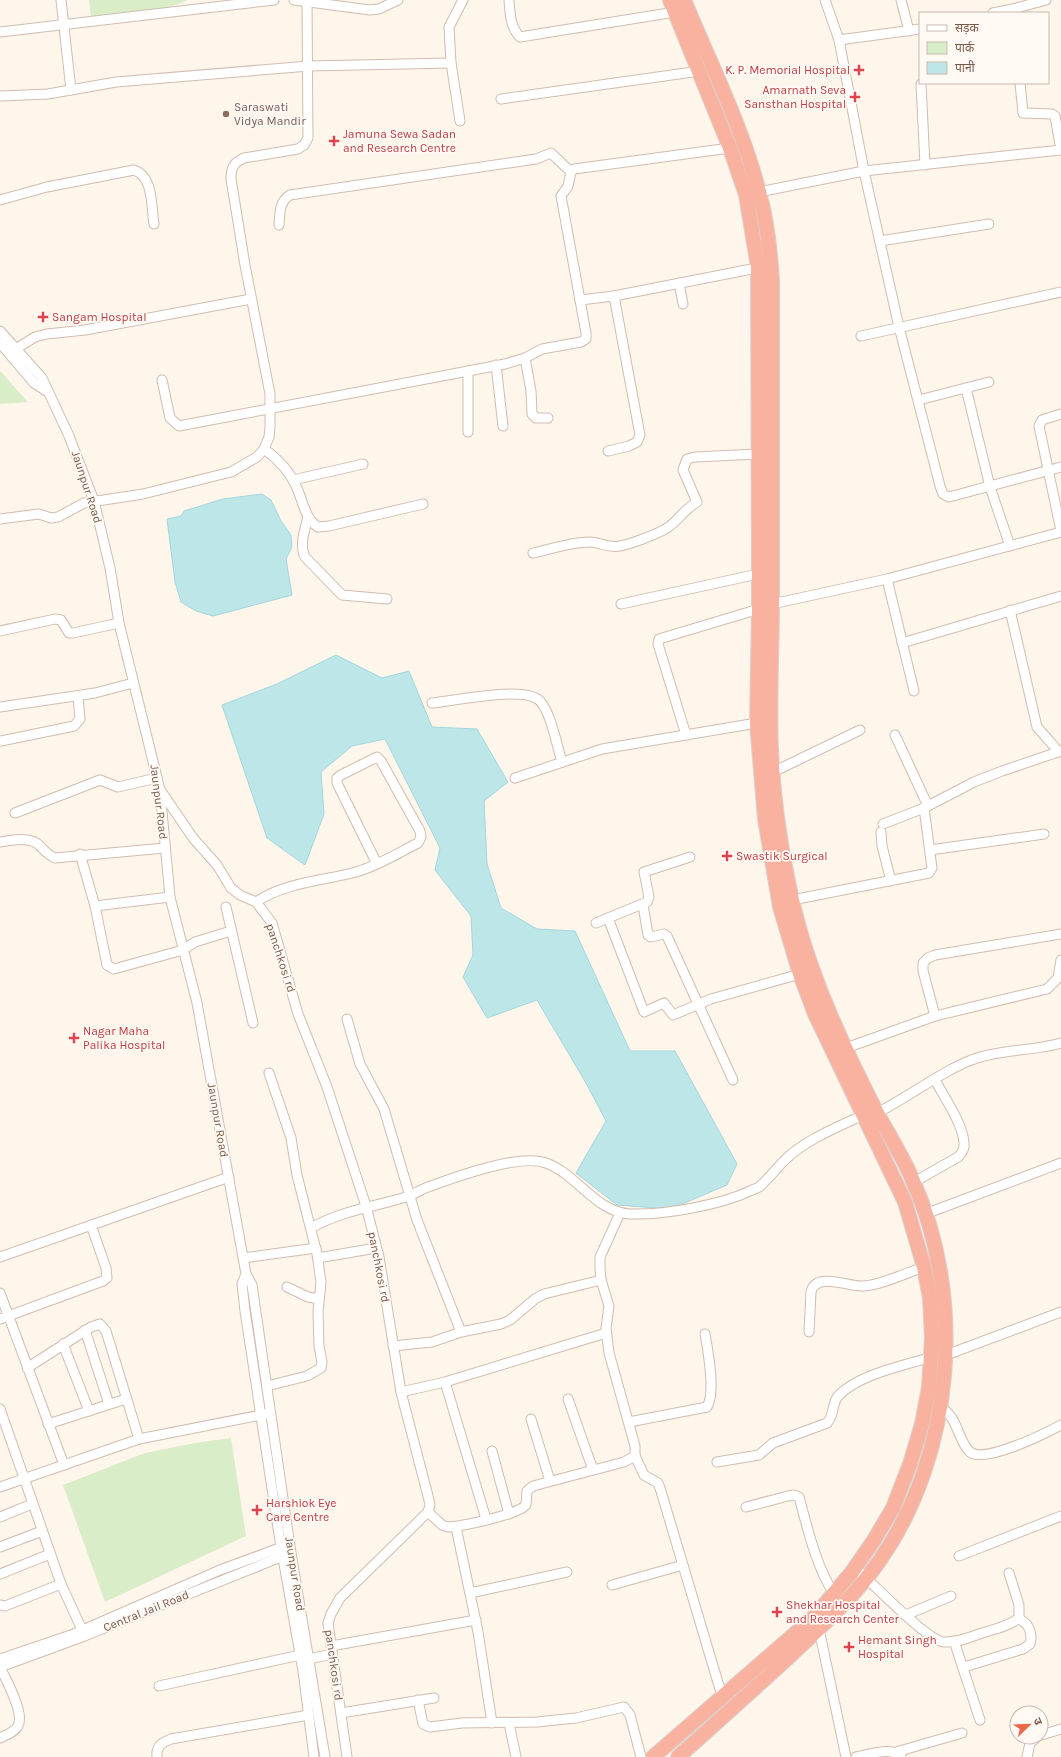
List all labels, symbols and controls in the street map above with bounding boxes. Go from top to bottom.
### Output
legend [919,12,1049,84]
text: सड़क [955,21,980,35]
text: पार्क [955,41,975,55]
text: पानी [955,60,976,75]
place label: K. P. Memorial Hospital [725,63,850,77]
marker: K. P. Memorial Hospital [853,64,865,76]
place label: Amarnath Seva Sansthan Hospital [744,83,846,111]
marker: Amarnath Seva Sansthan Hospital [849,91,861,103]
place label: Saraswati Vidya Mandir [234,100,306,128]
marker: Saraswati Vidya Mandir [221,109,231,119]
place label: Jamuna Sewa Sadan and Research Centre [343,127,456,155]
marker: Jamuna Sewa Sadan and Research Centre [328,135,340,147]
place label: Sangam Hospital [52,310,147,324]
marker: Sangam Hospital [37,311,49,323]
street label: Jaunpur Road [69,449,105,525]
street label: Jaunpur Road [147,764,171,840]
place label: Swastik Surgical [736,849,828,863]
marker: Swastik Surgical [721,850,733,862]
street label: panchkosi rd [263,922,299,994]
place label: Nagar Maha Palika Hospital [83,1024,165,1052]
marker: Nagar Maha Palika Hospital [68,1032,80,1044]
street label: Jaunpur Road [205,1082,231,1158]
street label: panchkosi rd [365,1230,393,1304]
place label: Harshlok Eye Care Centre [266,1496,337,1524]
marker: Harshlok Eye Care Centre [251,1504,263,1516]
street label: Jaunpur Road [282,1536,308,1612]
street label: Central Jail Road [101,1587,191,1635]
place label: Shekhar Hospital and Research Center [786,1598,899,1626]
marker: Shekhar Hospital and Research Center [771,1606,783,1618]
street label: panchkosi rd [322,1628,346,1702]
place label: Hemant Singh Hospital [858,1633,937,1661]
marker: Hemant Singh Hospital [843,1641,855,1653]
north arrow [1009,1705,1049,1745]
text: उ [1031,1716,1045,1727]

